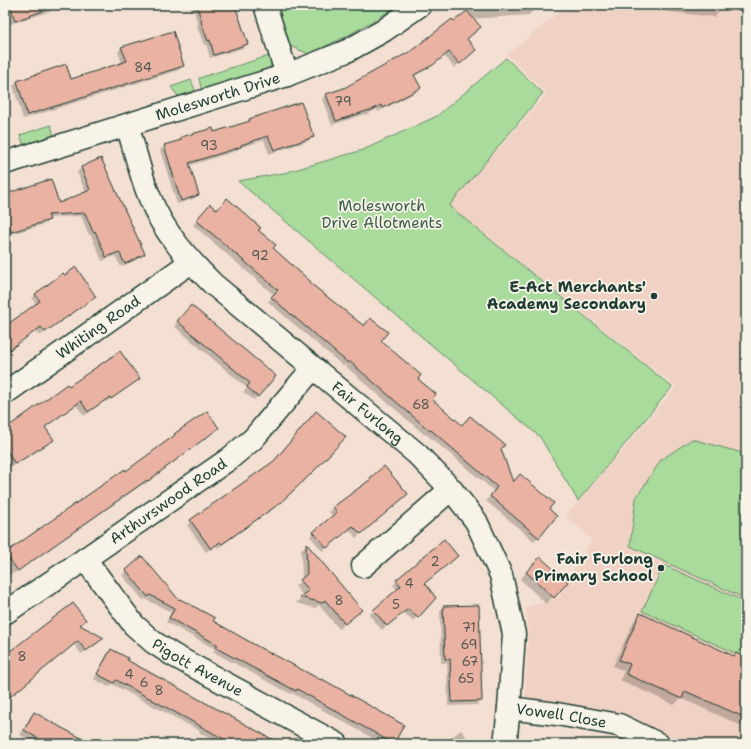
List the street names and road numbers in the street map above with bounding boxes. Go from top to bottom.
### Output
street label: Molesworth Drive [153,68,283,125]
street label: Whiting Road [52,290,145,364]
street label: Fair Furlong [327,377,408,449]
street label: Arthurswood Road [106,453,231,549]
street label: Pigott Avenue [148,634,247,701]
street label: Vowell Close [515,699,608,733]

